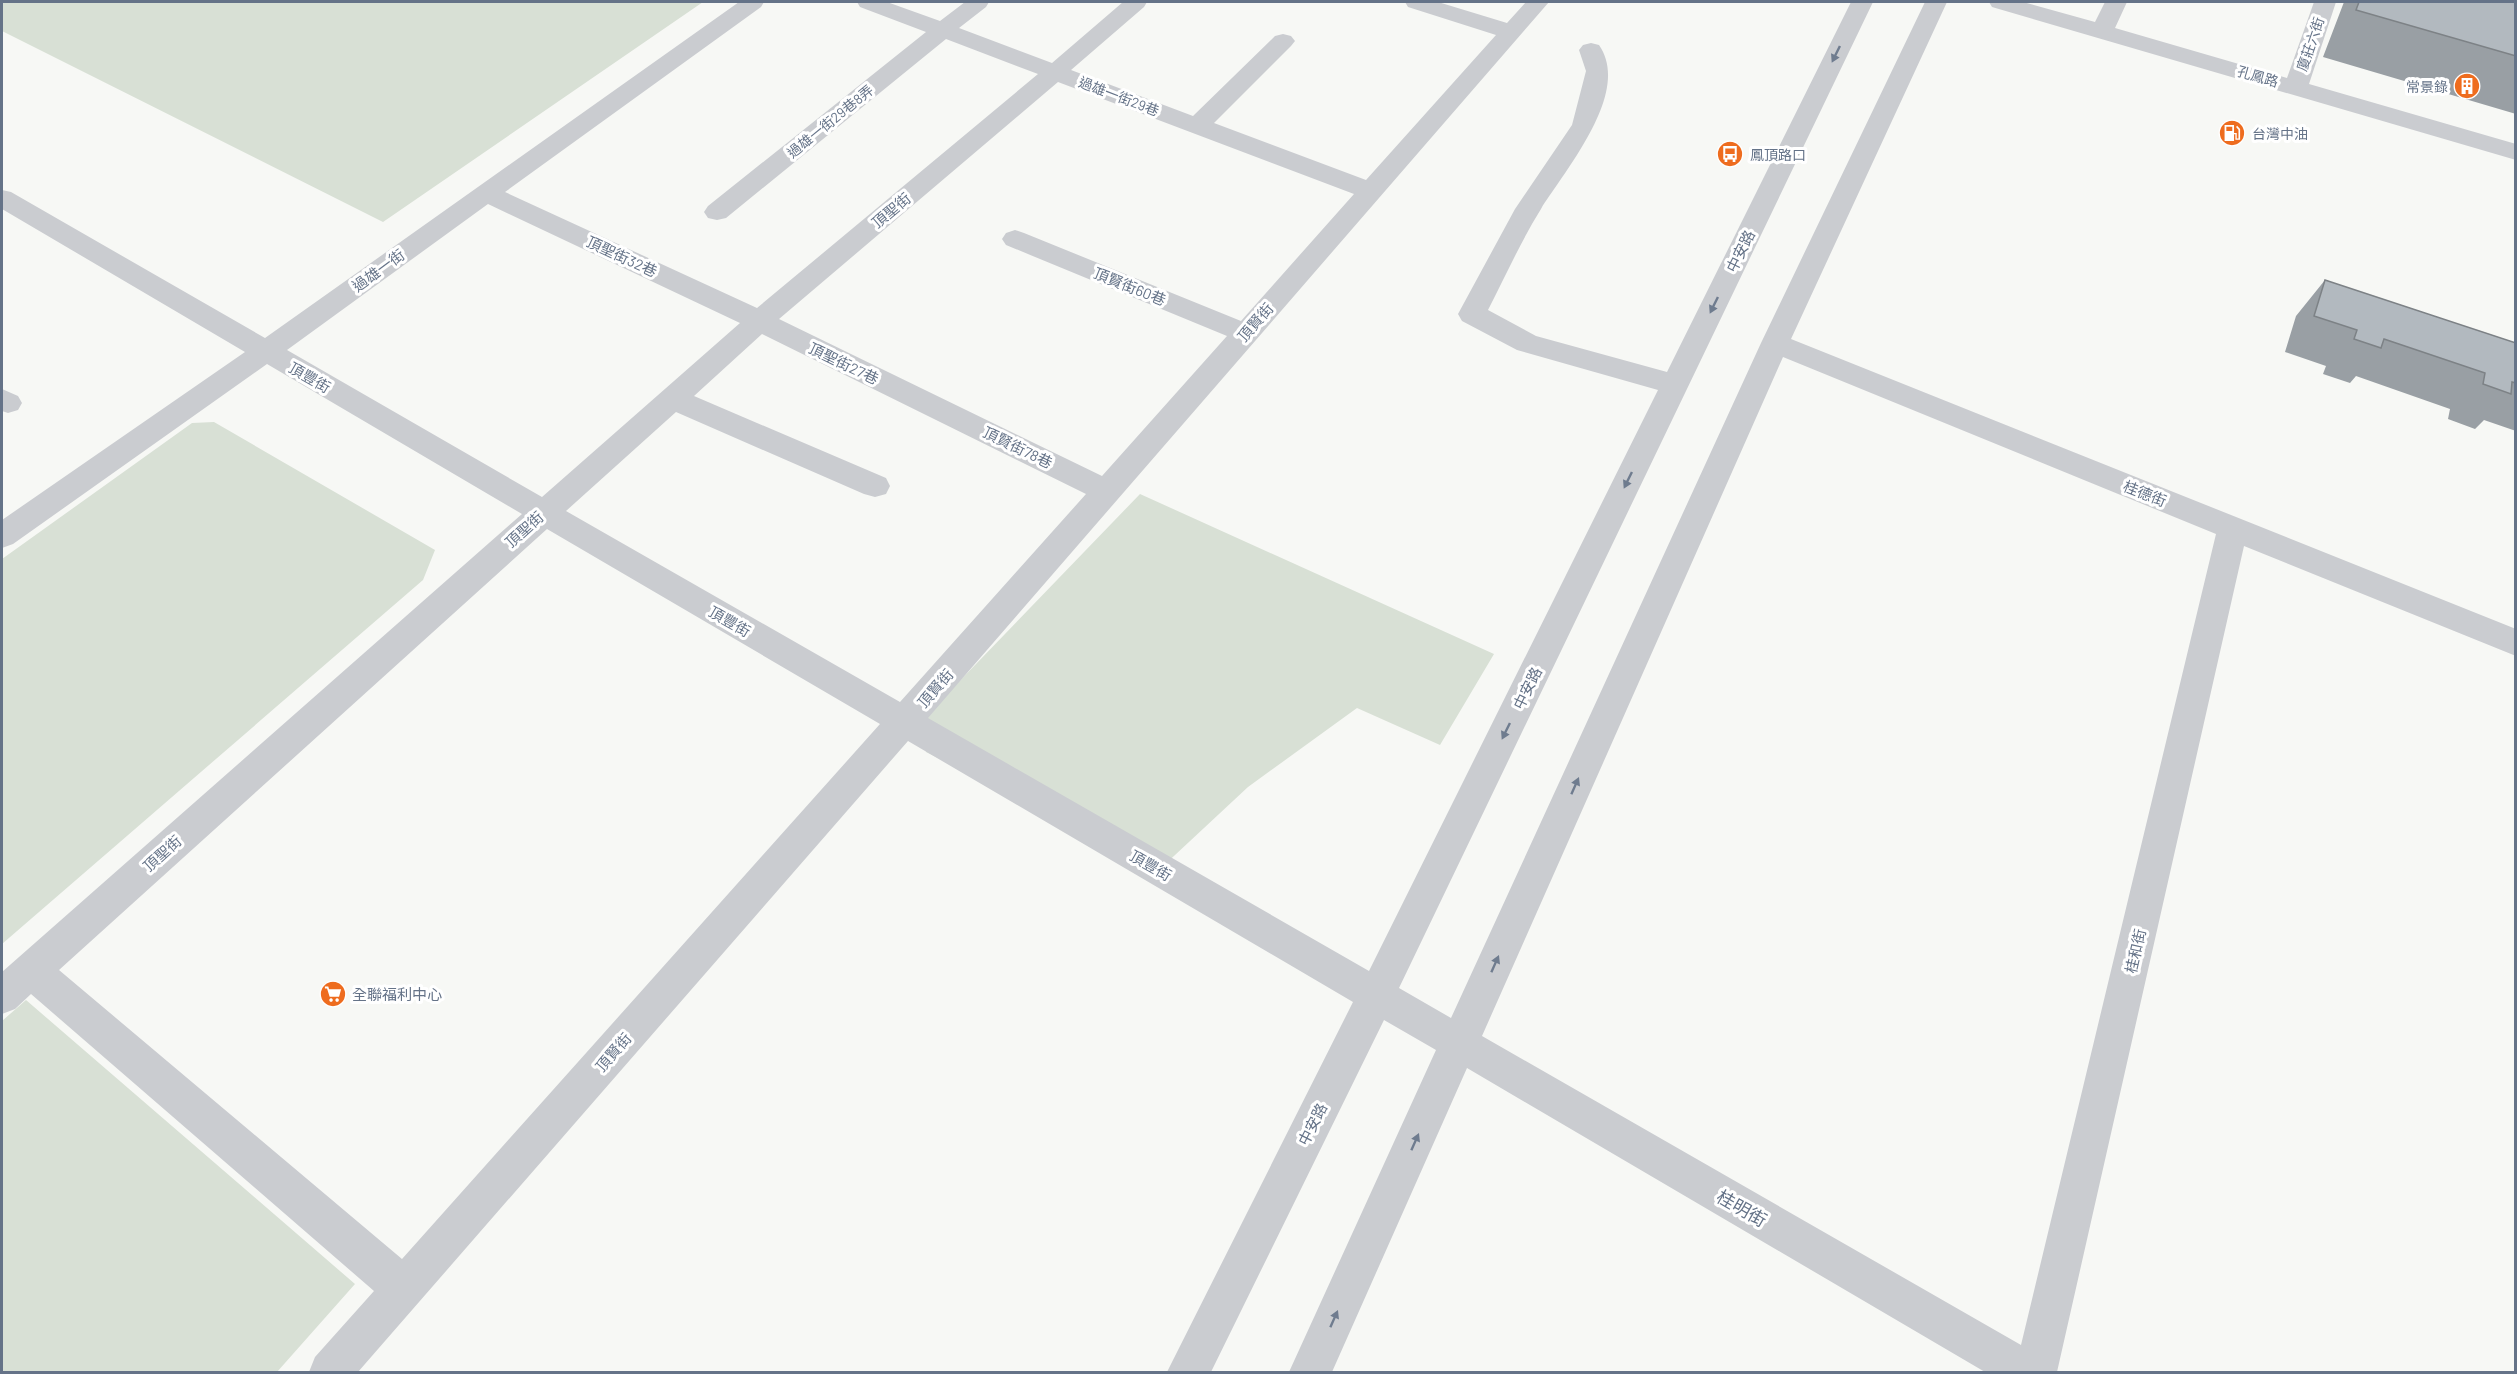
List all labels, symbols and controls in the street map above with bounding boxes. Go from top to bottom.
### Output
street label: 廈莊六街 [2293,15,2327,73]
one-way arrow [1832,46,1841,63]
street label: 孔鳳路 [2235,62,2281,90]
building icon: 常景錄 [2452,71,2482,101]
street label: 過雄一街29巷 [1076,73,1162,119]
place label: 常景錄 [2406,78,2448,95]
street label: 過雄一街29巷8弄 [783,81,877,161]
fuel station icon: 台灣中油 [2217,118,2247,148]
place label: 台灣中油 [2252,125,2308,142]
bus stop icon: 鳳頂路口 [1715,139,1745,169]
place label: 鳳頂路口 [1750,146,1806,163]
street label: 頂聖街 [868,189,914,231]
street label: 中安路 [1722,227,1758,275]
street label: 頂聖街32巷 [584,232,660,280]
street label: 過雄一街 [348,245,408,295]
street label: 頂賢街60巷 [1091,263,1169,309]
one-way arrow [1709,296,1719,313]
street label: 頂賢街 [1233,299,1277,345]
street label: 頂聖街27巷 [806,338,882,388]
street label: 頂豐街 [286,358,334,396]
street label: 頂賢街78巷 [980,422,1056,472]
one-way arrow [1624,471,1634,489]
street label: 桂德街 [2121,476,2169,510]
street label: 頂聖街 [501,507,547,551]
street label: 頂豐街 [706,602,754,640]
street label: 中安路 [1509,664,1545,712]
street label: 頂賢街 [913,665,957,711]
one-way arrow [1501,722,1510,739]
one-way arrow [1571,778,1580,795]
street label: 頂聖街 [139,831,185,875]
street label: 頂豐街 [1127,846,1175,884]
street label: 桂和街 [2121,927,2149,975]
one-way arrow [1490,955,1500,973]
supermarket icon: 全聯福利中心 [318,979,348,1009]
place label: 全聯福利中心 [352,985,442,1003]
street label: 頂賢街 [591,1029,635,1075]
street label: 中安路 [1294,1100,1330,1148]
one-way arrow [1410,1133,1419,1150]
street label: 桂明街 [1713,1185,1771,1231]
one-way arrow [1329,1310,1339,1328]

